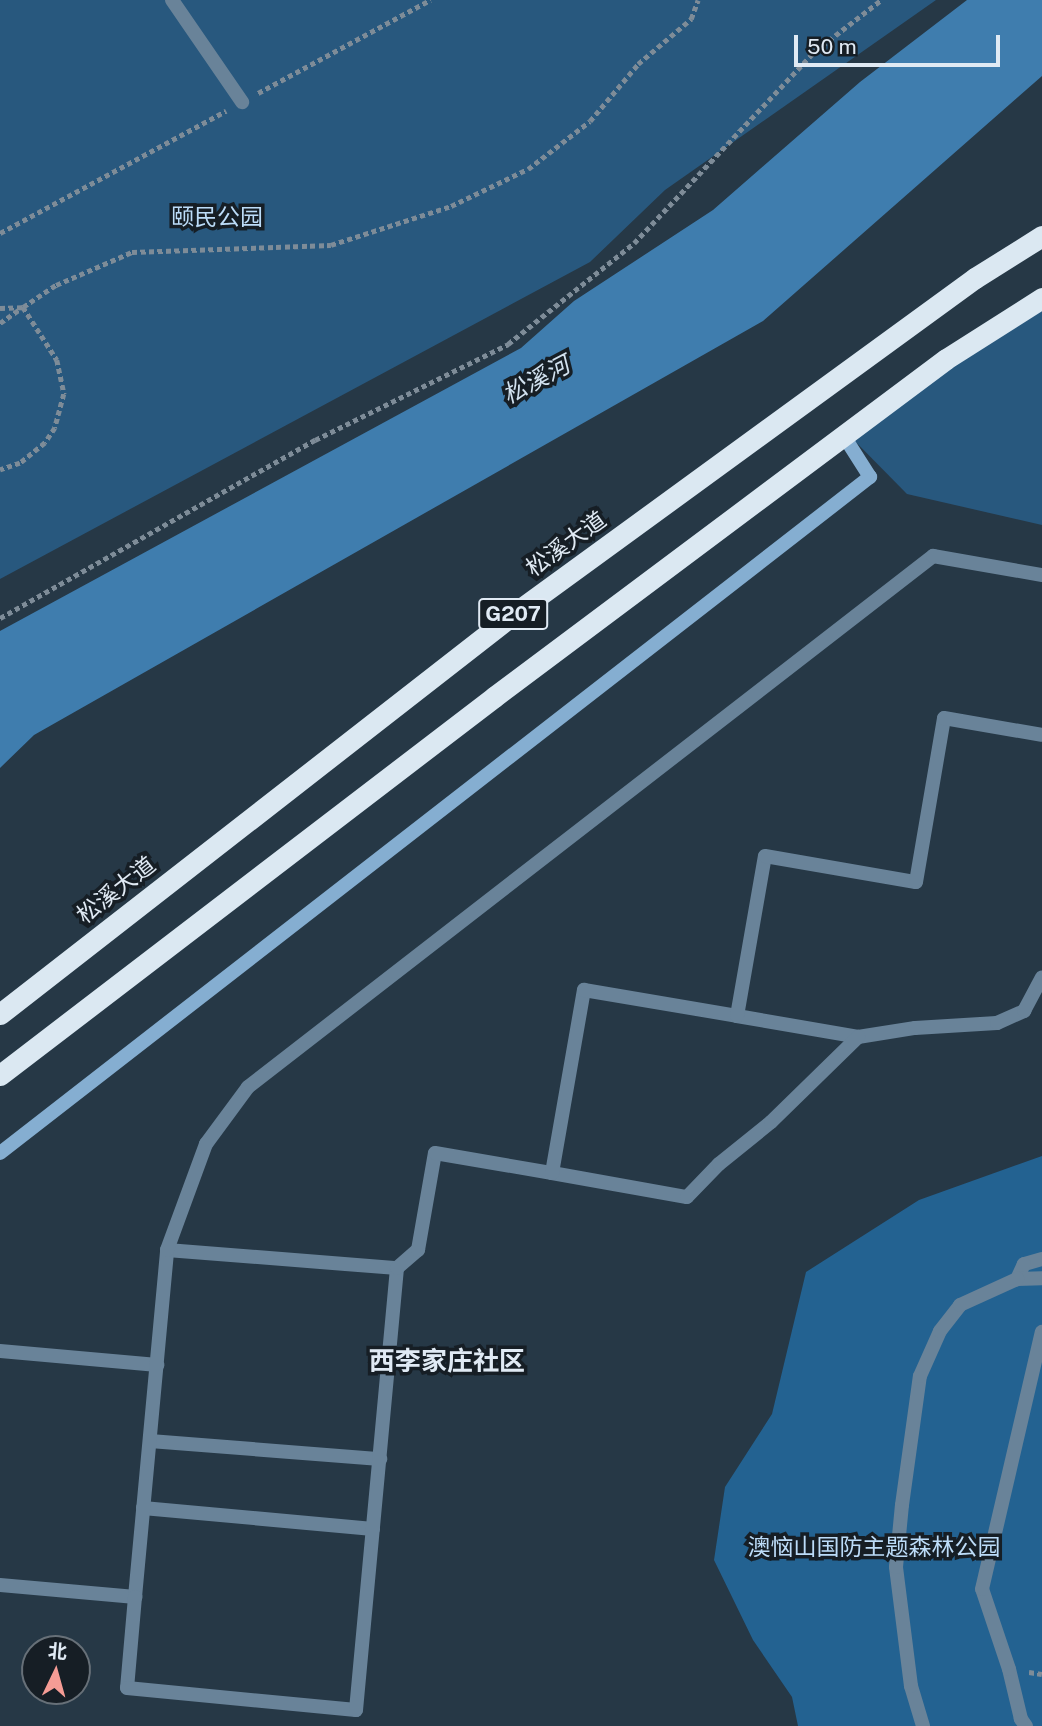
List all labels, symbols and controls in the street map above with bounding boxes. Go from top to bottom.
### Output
scale bar [797,21,1004,65]
text: 50 m [807,34,857,59]
park label: 颐民公园 [171,203,263,231]
water label: 松溪河 [497,350,575,410]
street label: 松溪大道 [521,506,611,582]
road number: G207 [478,596,548,632]
street label: 松溪大道 [71,851,161,929]
district label: 西李家庄社区 [369,1345,525,1377]
park label: 澳恼山国防主题森林公园 [748,1533,1000,1561]
north arrow [21,1635,91,1705]
text: 北 [47,1639,68,1663]

